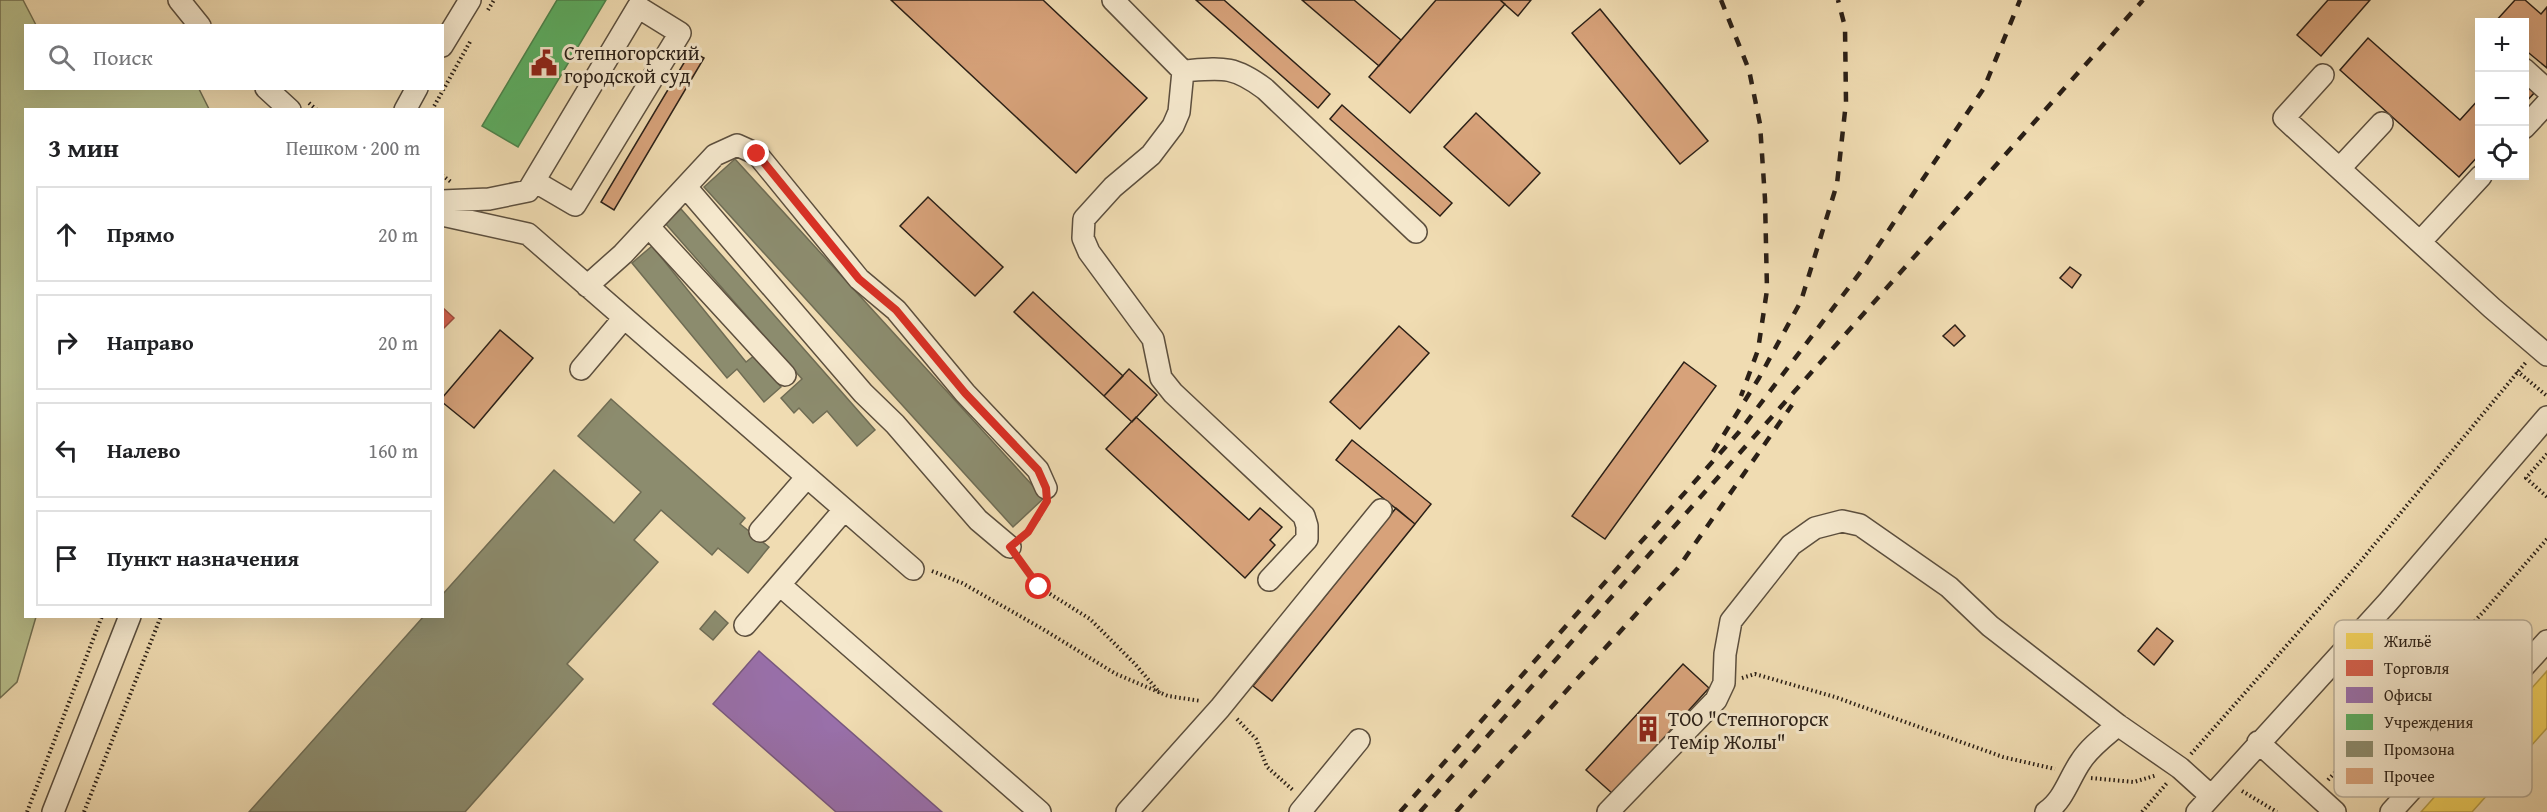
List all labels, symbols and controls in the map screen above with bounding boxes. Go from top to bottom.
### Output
map controls [2475,18,2529,180]
button: + [2475,18,2529,72]
search box [24,24,444,90]
place label: Степногорский городской суд [564,38,700,90]
icon: search [45,41,78,74]
text: Поиск [93,41,153,73]
public building icon: Степногорский городской суд [529,48,559,78]
button: − [2475,72,2529,126]
button: locate [2475,126,2529,180]
text: 3 мин [48,128,119,167]
text: Пешком · 200 m [286,133,420,162]
route end [743,140,769,166]
icon: ahead [50,218,83,251]
text: Прямо [107,218,174,250]
text: 20 m [378,220,418,249]
icon: right [50,326,83,359]
text: Направо [107,326,194,358]
text: 20 m [378,328,418,357]
icon: left [50,434,83,467]
text: Налево [107,434,180,466]
text: 160 m [368,436,418,465]
icon: arrive [50,542,83,575]
text: Пункт назначения [107,542,299,574]
route start [1025,573,1051,599]
legend [2334,620,2532,797]
text: Жильё [2383,629,2432,653]
text: Торговля [2384,656,2449,680]
text: Офисы [2384,683,2432,707]
place label: ТОО "Степногорск Темiр Жолы" [1668,704,1829,756]
text: Учреждения [2384,710,2473,734]
building icon: ТОО "Степногорск Темiр Жолы" [1633,714,1663,744]
text: Промзона [2384,737,2455,761]
text: Прочее [2384,764,2435,788]

